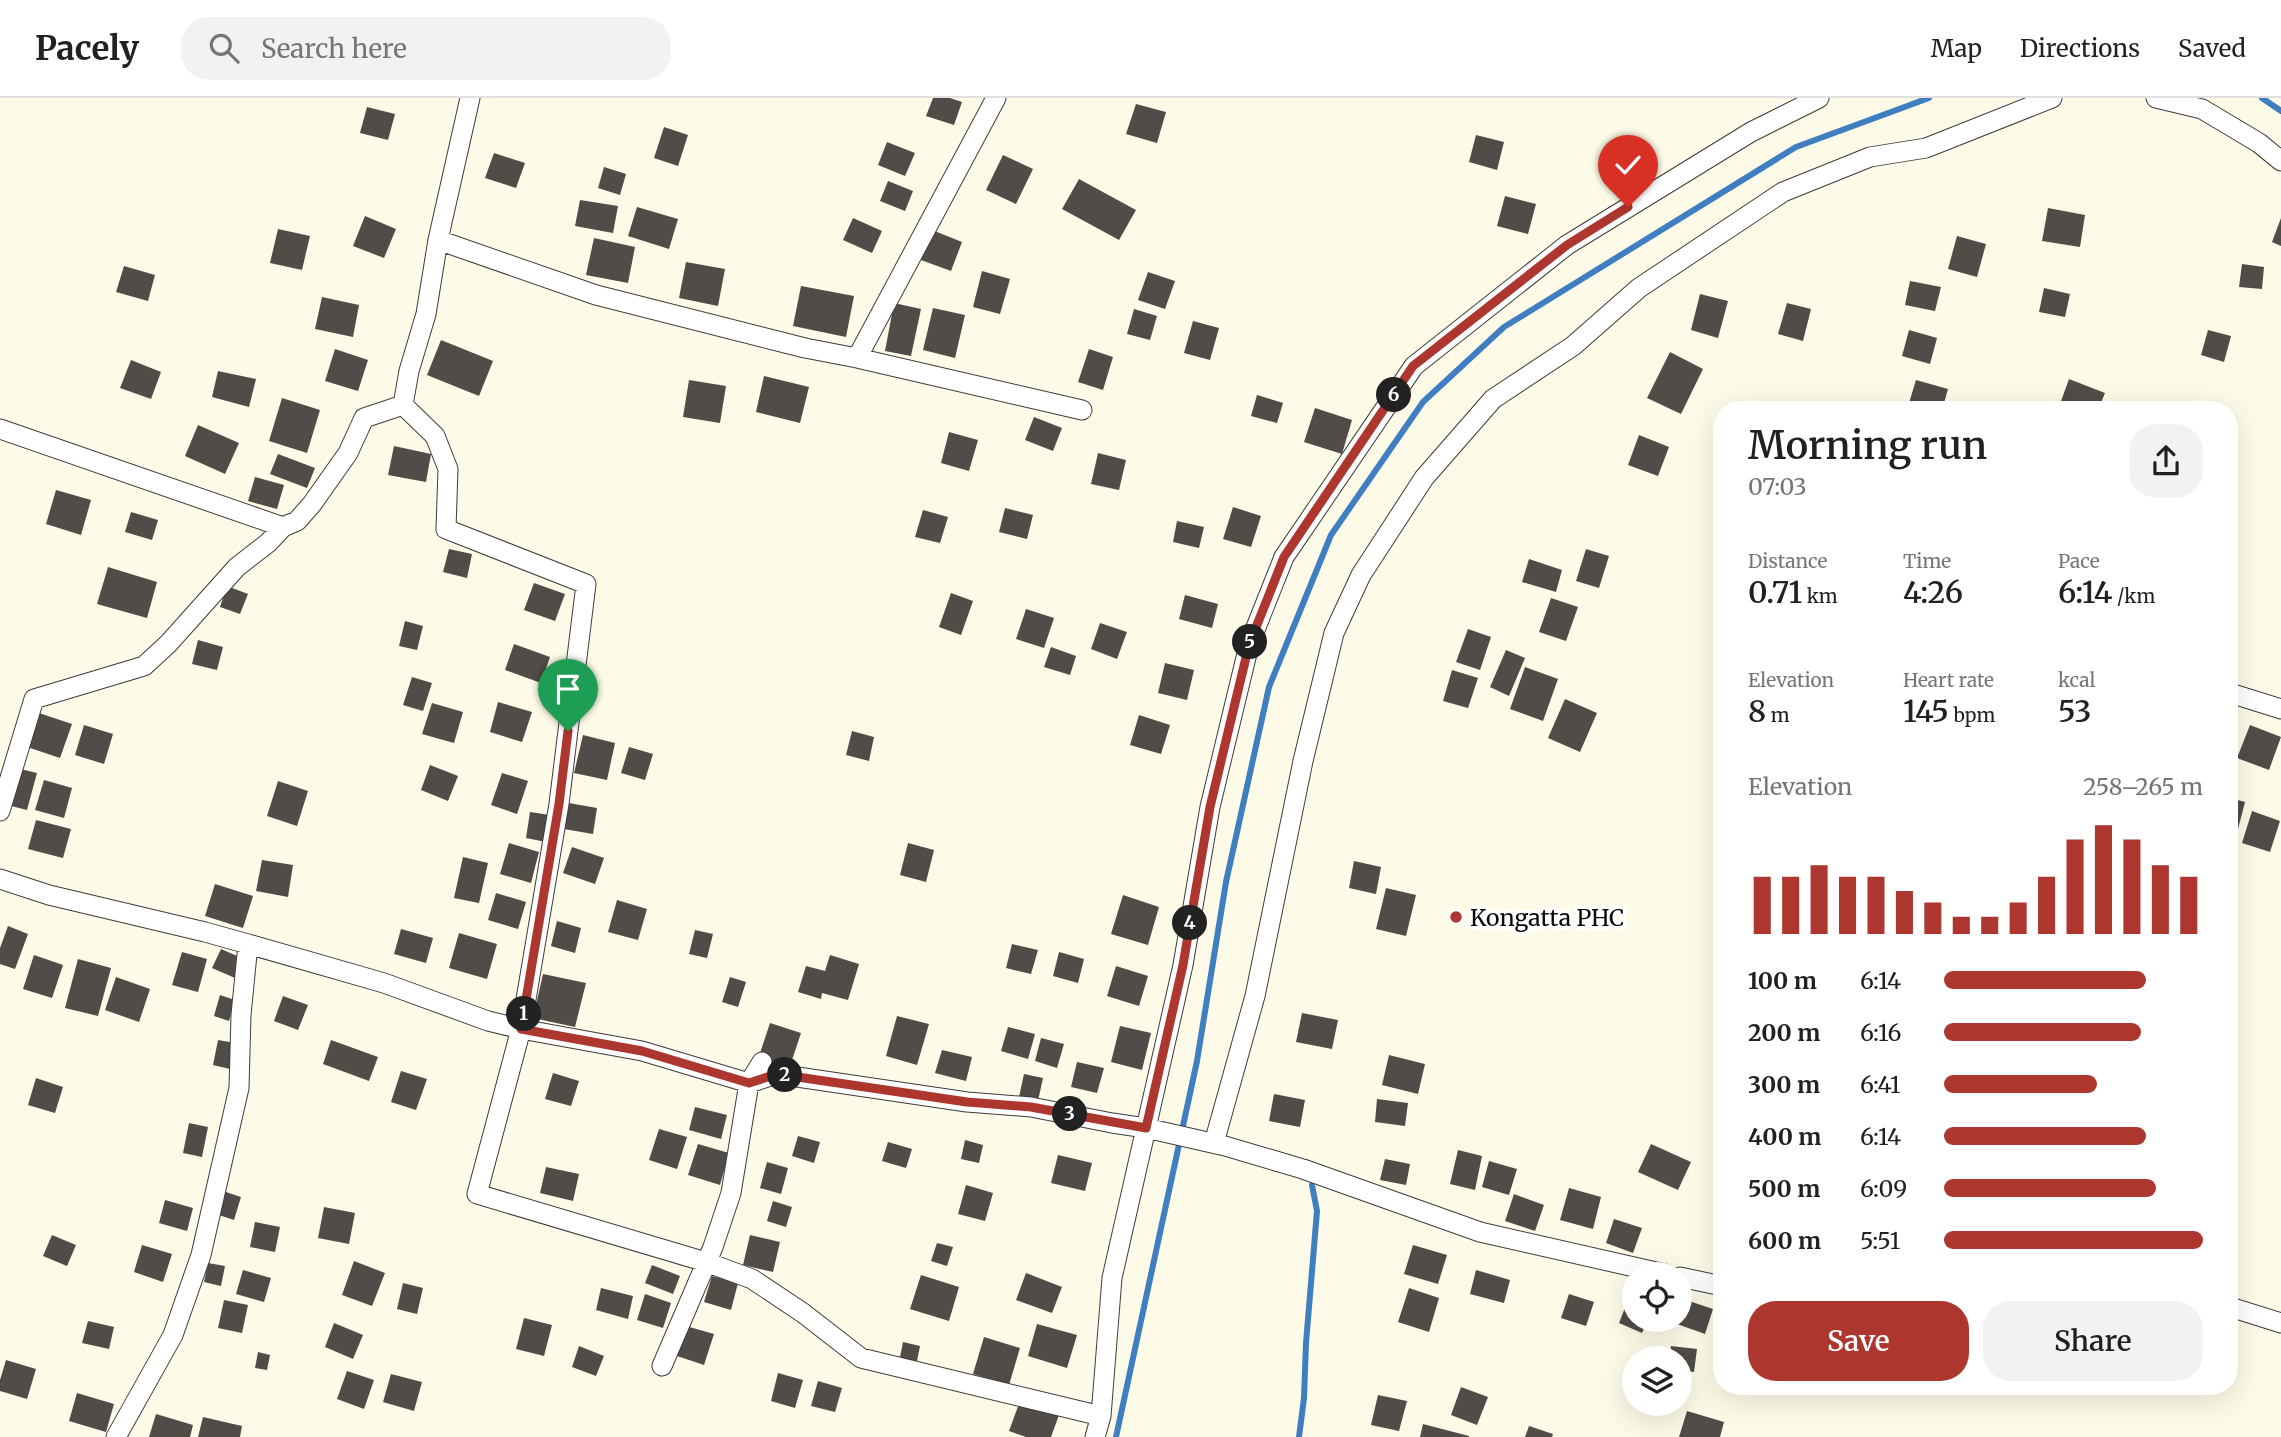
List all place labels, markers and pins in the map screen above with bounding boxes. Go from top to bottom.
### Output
pin [1598,135,1658,207]
pin: 6 [1376,378,1412,412]
pin: 5 [1232,624,1268,660]
pin [538,659,598,731]
place label: Kongatta PHC [1470,903,1624,932]
pin: 4 [1172,906,1208,940]
marker: Kongatta PHC [1448,909,1464,925]
pin: 1 [506,996,542,1032]
pin: 2 [768,1058,802,1093]
pin: 3 [1052,1096,1088,1132]

